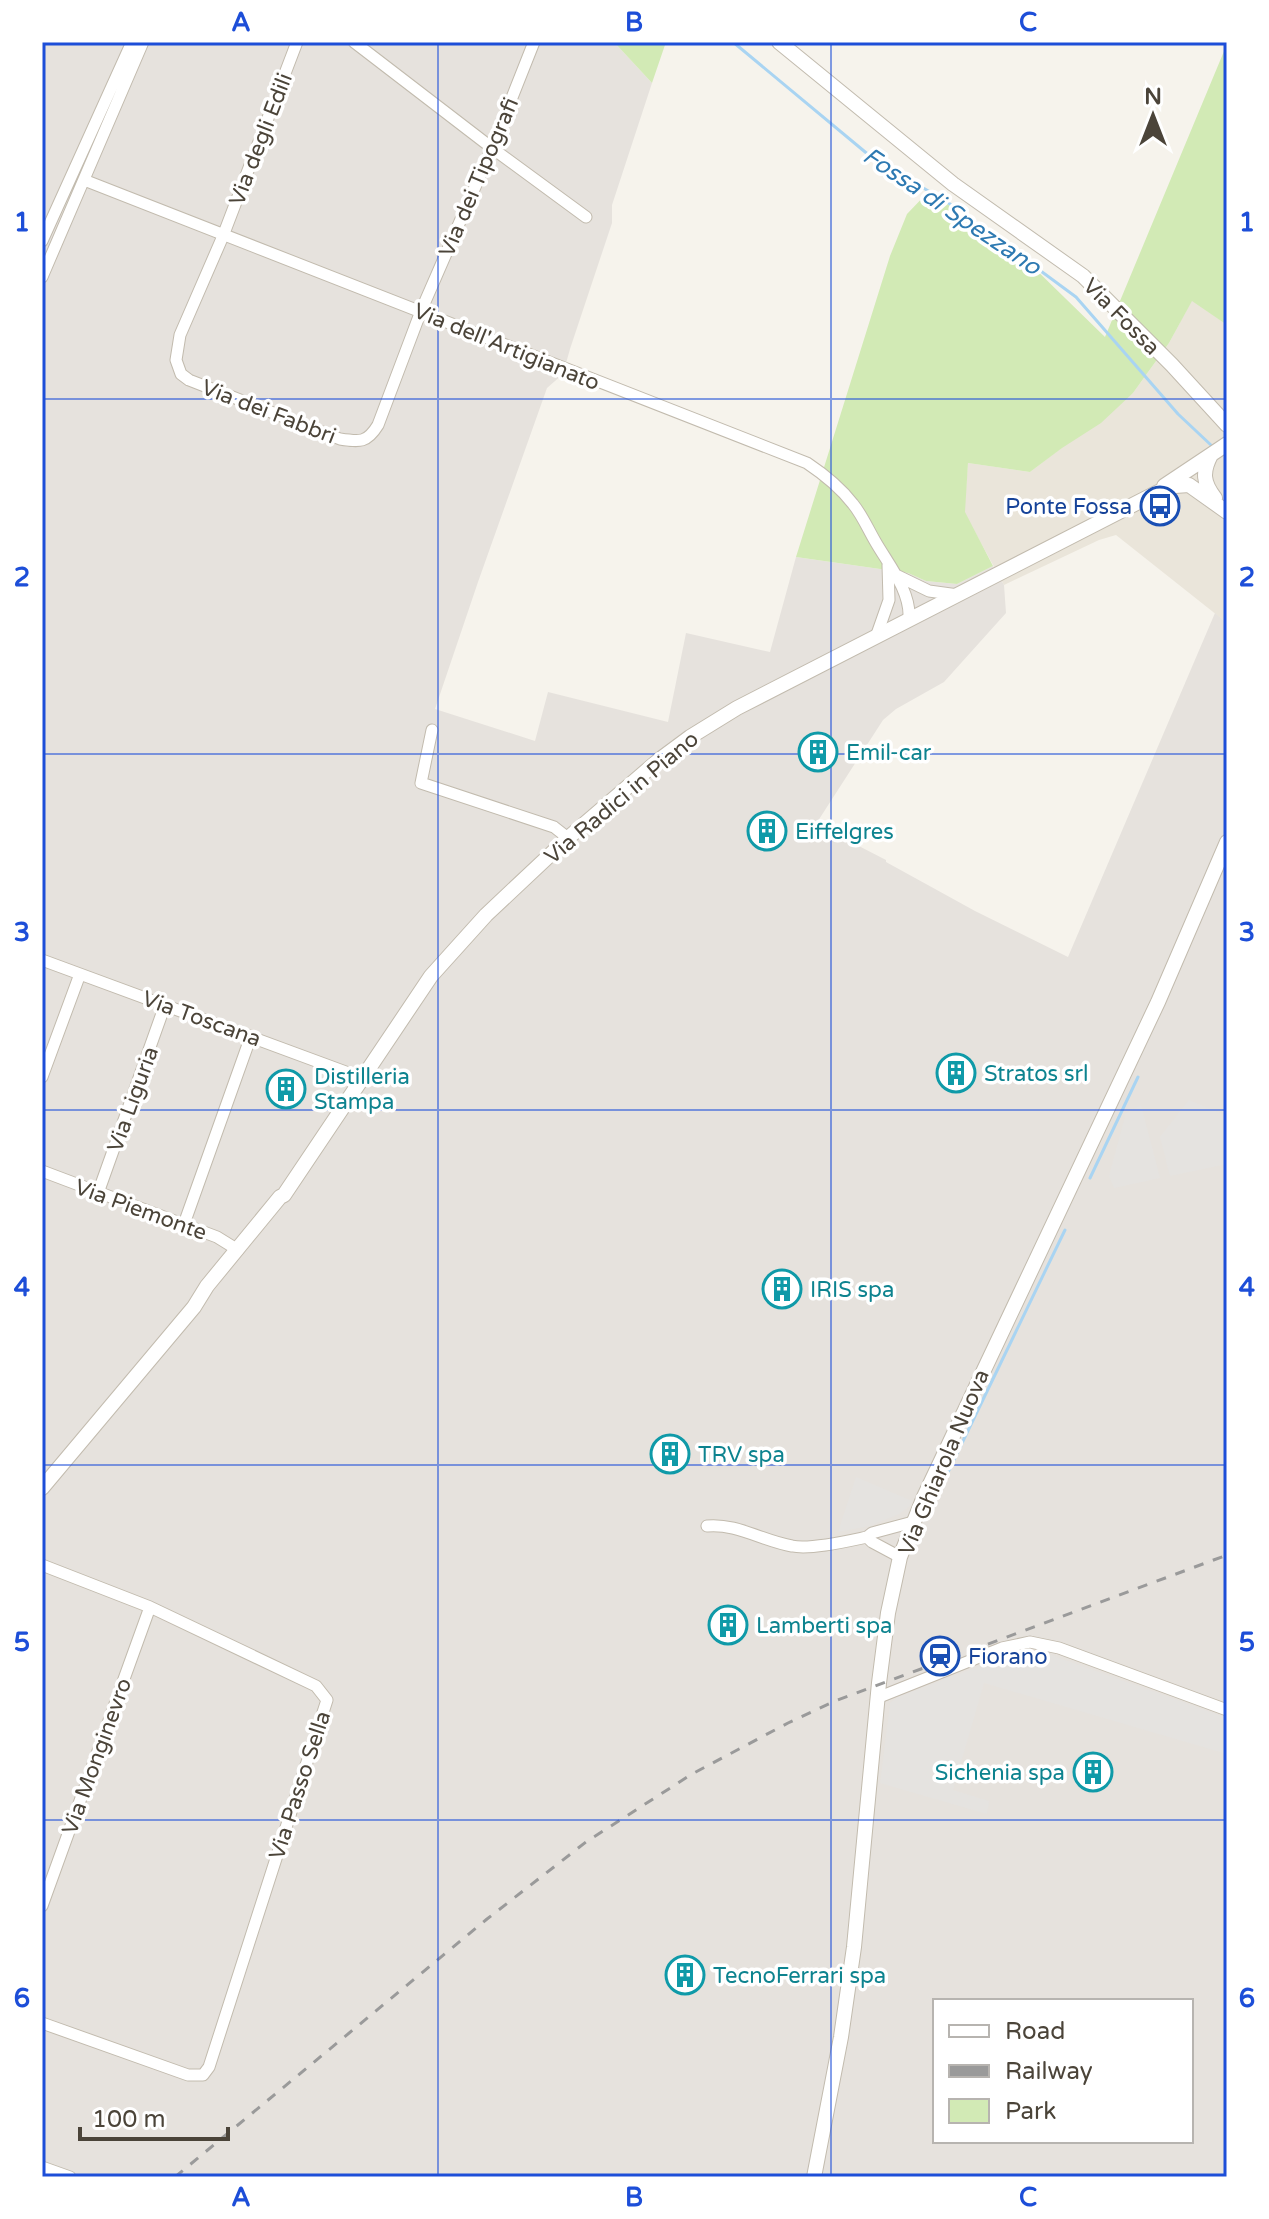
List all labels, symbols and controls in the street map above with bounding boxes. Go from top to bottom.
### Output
text: A [231,7,251,38]
text: B [625,7,643,38]
text: C [1019,7,1037,38]
street label: Via degli Edili [224,70,298,209]
north arrow [1113,76,1193,156]
text: N [1144,84,1162,110]
street label: Via dei Tipografi [434,94,524,261]
water label: Fossa di Spezzano [857,141,1047,282]
text: 1 [14,207,30,238]
text: 1 [1239,207,1255,238]
street label: Via Fossa [1077,273,1165,361]
street label: Via dell'Artigianato [410,298,603,396]
street label: Via dei Fabbri [198,374,340,449]
bus stop icon: Ponte Fossa [1139,485,1181,527]
place label: Ponte Fossa [1005,494,1132,520]
text: 2 [14,562,30,593]
text: 2 [1239,562,1255,593]
street label: Via Radici in Piano [539,726,704,870]
building icon: Emil-car [797,731,839,773]
place label: Emil-car [846,740,932,766]
building icon: Eiffelgres [746,810,788,852]
place label: Eiffelgres [795,819,894,845]
text: 3 [14,917,30,948]
text: 3 [1239,917,1255,948]
street label: Via Toscana [139,985,265,1052]
street label: Via Liguria [102,1043,164,1156]
building icon: Stratos srl [935,1052,977,1094]
place label: Stratos srl [984,1061,1088,1087]
place label: Distilleria Stampa [314,1064,410,1115]
building icon: Distilleria Stampa [265,1068,307,1110]
street label: Via Piemonte [71,1174,210,1246]
building icon: IRIS spa [761,1268,803,1310]
text: 4 [14,1272,30,1303]
text: 4 [1239,1272,1255,1303]
place label: IRIS spa [810,1277,894,1303]
street label: Via Ghiarola Nuova [893,1366,995,1559]
building icon: TRV spa [649,1433,691,1475]
place label: TRV spa [698,1442,785,1468]
building icon: Lamberti spa [707,1604,749,1646]
place label: Lamberti spa [756,1613,892,1639]
text: 5 [14,1627,30,1658]
text: 5 [1239,1627,1255,1658]
station icon: Fiorano [919,1635,961,1677]
place label: Fiorano [968,1644,1048,1670]
street label: Via Monginevro [57,1675,137,1838]
street label: Via Passo Sella [264,1708,336,1863]
building icon: Sichenia spa [1072,1751,1114,1793]
place label: Sichenia spa [935,1760,1065,1786]
building icon: TecnoFerrari spa [664,1954,706,1996]
place label: TecnoFerrari spa [713,1963,886,1989]
text: 6 [14,1983,30,2014]
text: 6 [1239,1983,1255,2014]
legend [933,1999,1193,2143]
text: Road [1005,2017,1065,2046]
text: Railway [1005,2057,1093,2086]
scale bar [80,2091,228,2141]
text: Park [1005,2097,1056,2126]
text: 100 m [92,2105,166,2134]
text: A [231,2182,251,2213]
text: B [625,2182,643,2213]
text: C [1019,2182,1037,2213]

